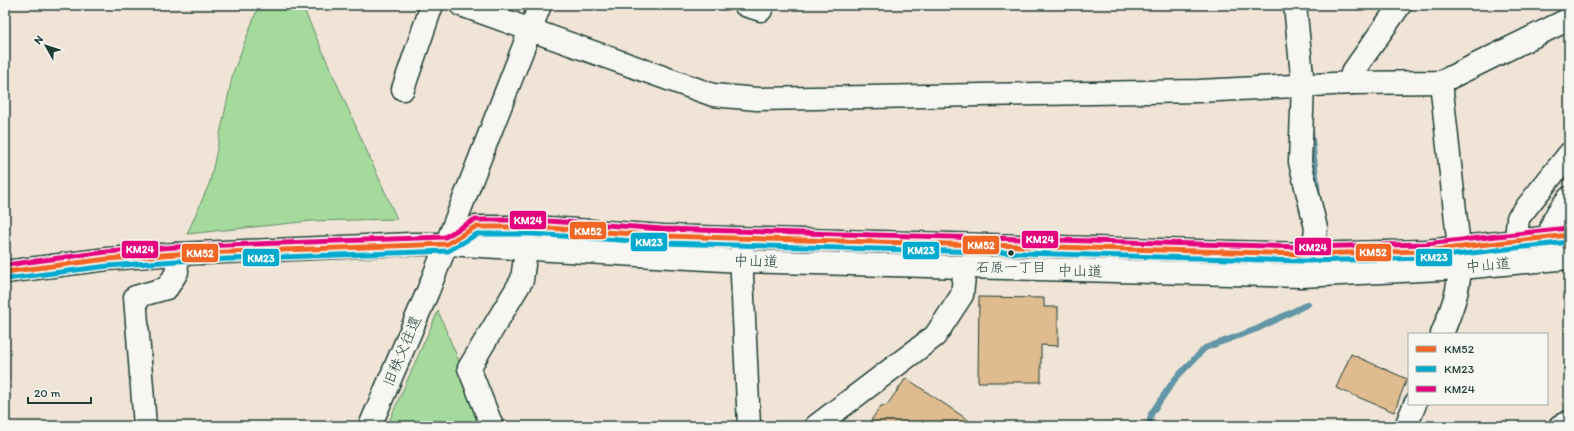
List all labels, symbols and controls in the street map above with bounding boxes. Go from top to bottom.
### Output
north arrow [26,26,66,66]
text: N [31,33,46,47]
line badge: KM24 [509,210,547,230]
text: KM24 [514,214,543,227]
line badge: KM52 [569,221,607,240]
text: KM52 [574,225,602,238]
line badge: KM24 [1021,230,1059,249]
line badge: KM23 [630,232,668,252]
text: KM24 [1026,233,1055,246]
line badge: KM52 [962,235,1000,255]
text: KM23 [635,236,663,249]
line badge: KM24 [1294,237,1332,256]
text: KM52 [967,239,995,252]
line badge: KM24 [121,240,159,259]
line badge: KM23 [902,241,940,260]
text: KM24 [1299,241,1328,254]
text: KM24 [126,243,155,256]
line badge: KM52 [181,243,219,263]
line badge: KM52 [1355,243,1392,262]
text: KM23 [907,244,935,257]
text: KM52 [1359,246,1387,259]
text: KM52 [186,247,214,260]
line badge: KM23 [242,248,280,267]
marker: 石原一丁目 [1006,248,1016,258]
line badge: KM23 [1415,248,1453,267]
street label: 中山道 [733,251,779,271]
text: KM23 [1420,251,1448,264]
text: KM23 [247,252,275,265]
street label: 中山道 [1465,254,1511,276]
place label: 石原一丁目 [976,259,1046,276]
street label: 中山道 [1057,262,1103,280]
street label: 旧秩父往還 [379,313,425,389]
legend [1408,333,1548,405]
text: KM52 [1444,342,1475,356]
text: KM23 [1444,362,1475,376]
scale bar [28,379,91,405]
text: KM24 [1444,382,1475,396]
text: 20 m [34,386,61,400]

